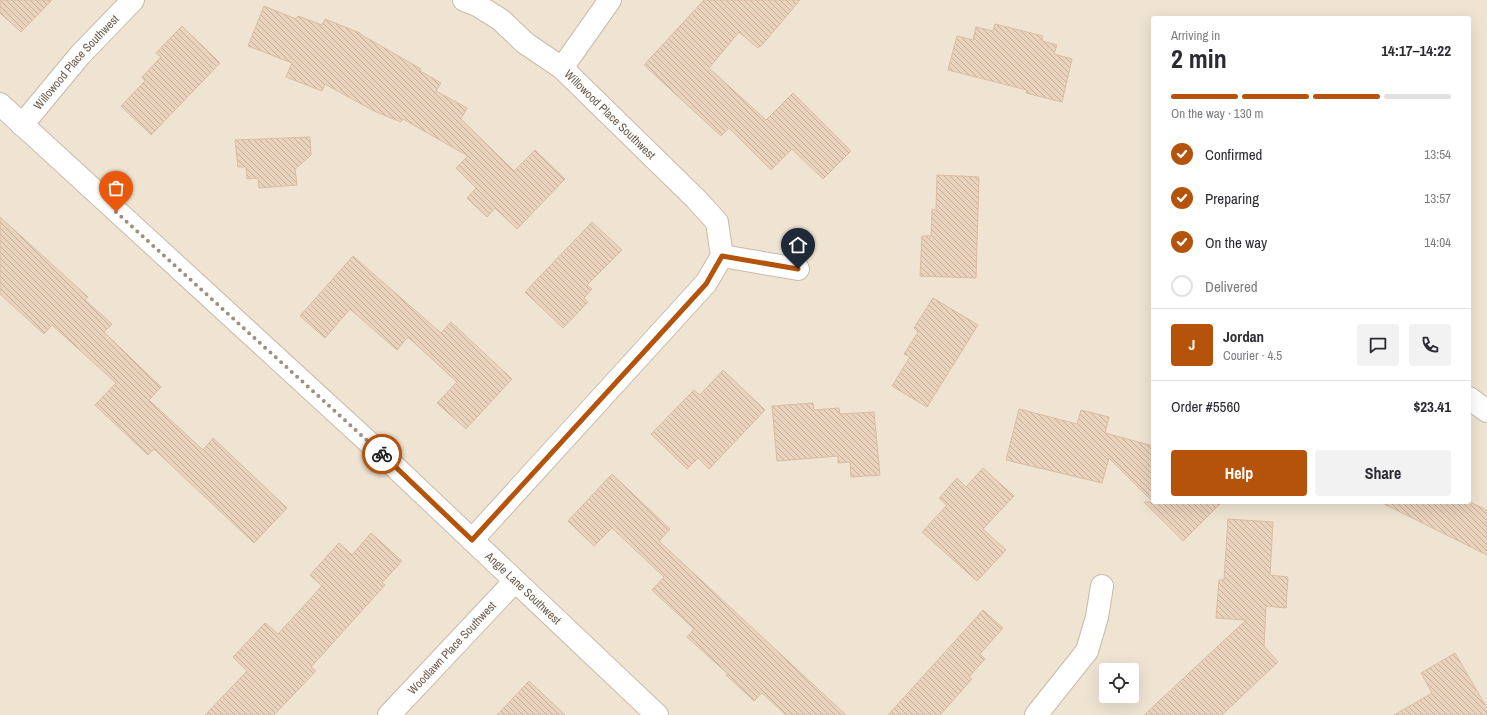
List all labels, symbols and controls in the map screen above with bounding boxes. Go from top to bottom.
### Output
street label: Willowood Place Southwest [30,11,123,113]
text: Arriving in [1171,27,1220,44]
text: 14:17–14:22 [1381,40,1451,61]
text: 2 min [1171,41,1227,76]
street label: Willowood Place Southwest [561,67,659,163]
text: On the way · 130 m [1171,105,1263,122]
icon: check [1171,143,1193,165]
text: Confirmed [1205,144,1262,165]
text: 13:54 [1424,146,1451,163]
pin [99,171,133,212]
icon: bag [105,177,127,199]
icon: check [1171,187,1193,209]
text: Preparing [1205,188,1259,209]
text: 13:57 [1424,190,1451,207]
pin [781,228,815,269]
icon: check [1171,231,1193,253]
text: On the way [1205,232,1267,253]
icon: home [787,234,809,256]
text: 14:04 [1424,234,1451,251]
text: Delivered [1205,276,1258,297]
button: chat [1357,324,1399,366]
button: phone [1409,324,1451,366]
text: Jordan [1223,326,1264,347]
text: J [1189,334,1195,355]
text: Courier · 4.5 [1223,347,1282,364]
text: Order #5560 [1171,396,1240,417]
text: $23.41 [1413,396,1451,417]
courier [362,434,402,474]
icon: bike [371,443,393,465]
button: Help [1171,450,1307,496]
button: Share [1315,450,1451,496]
street label: Angle Lane Southwest [481,548,565,628]
street label: Woodlawn Place Southwest [404,598,500,698]
map controls [1099,663,1139,703]
button: locate [1099,663,1139,703]

